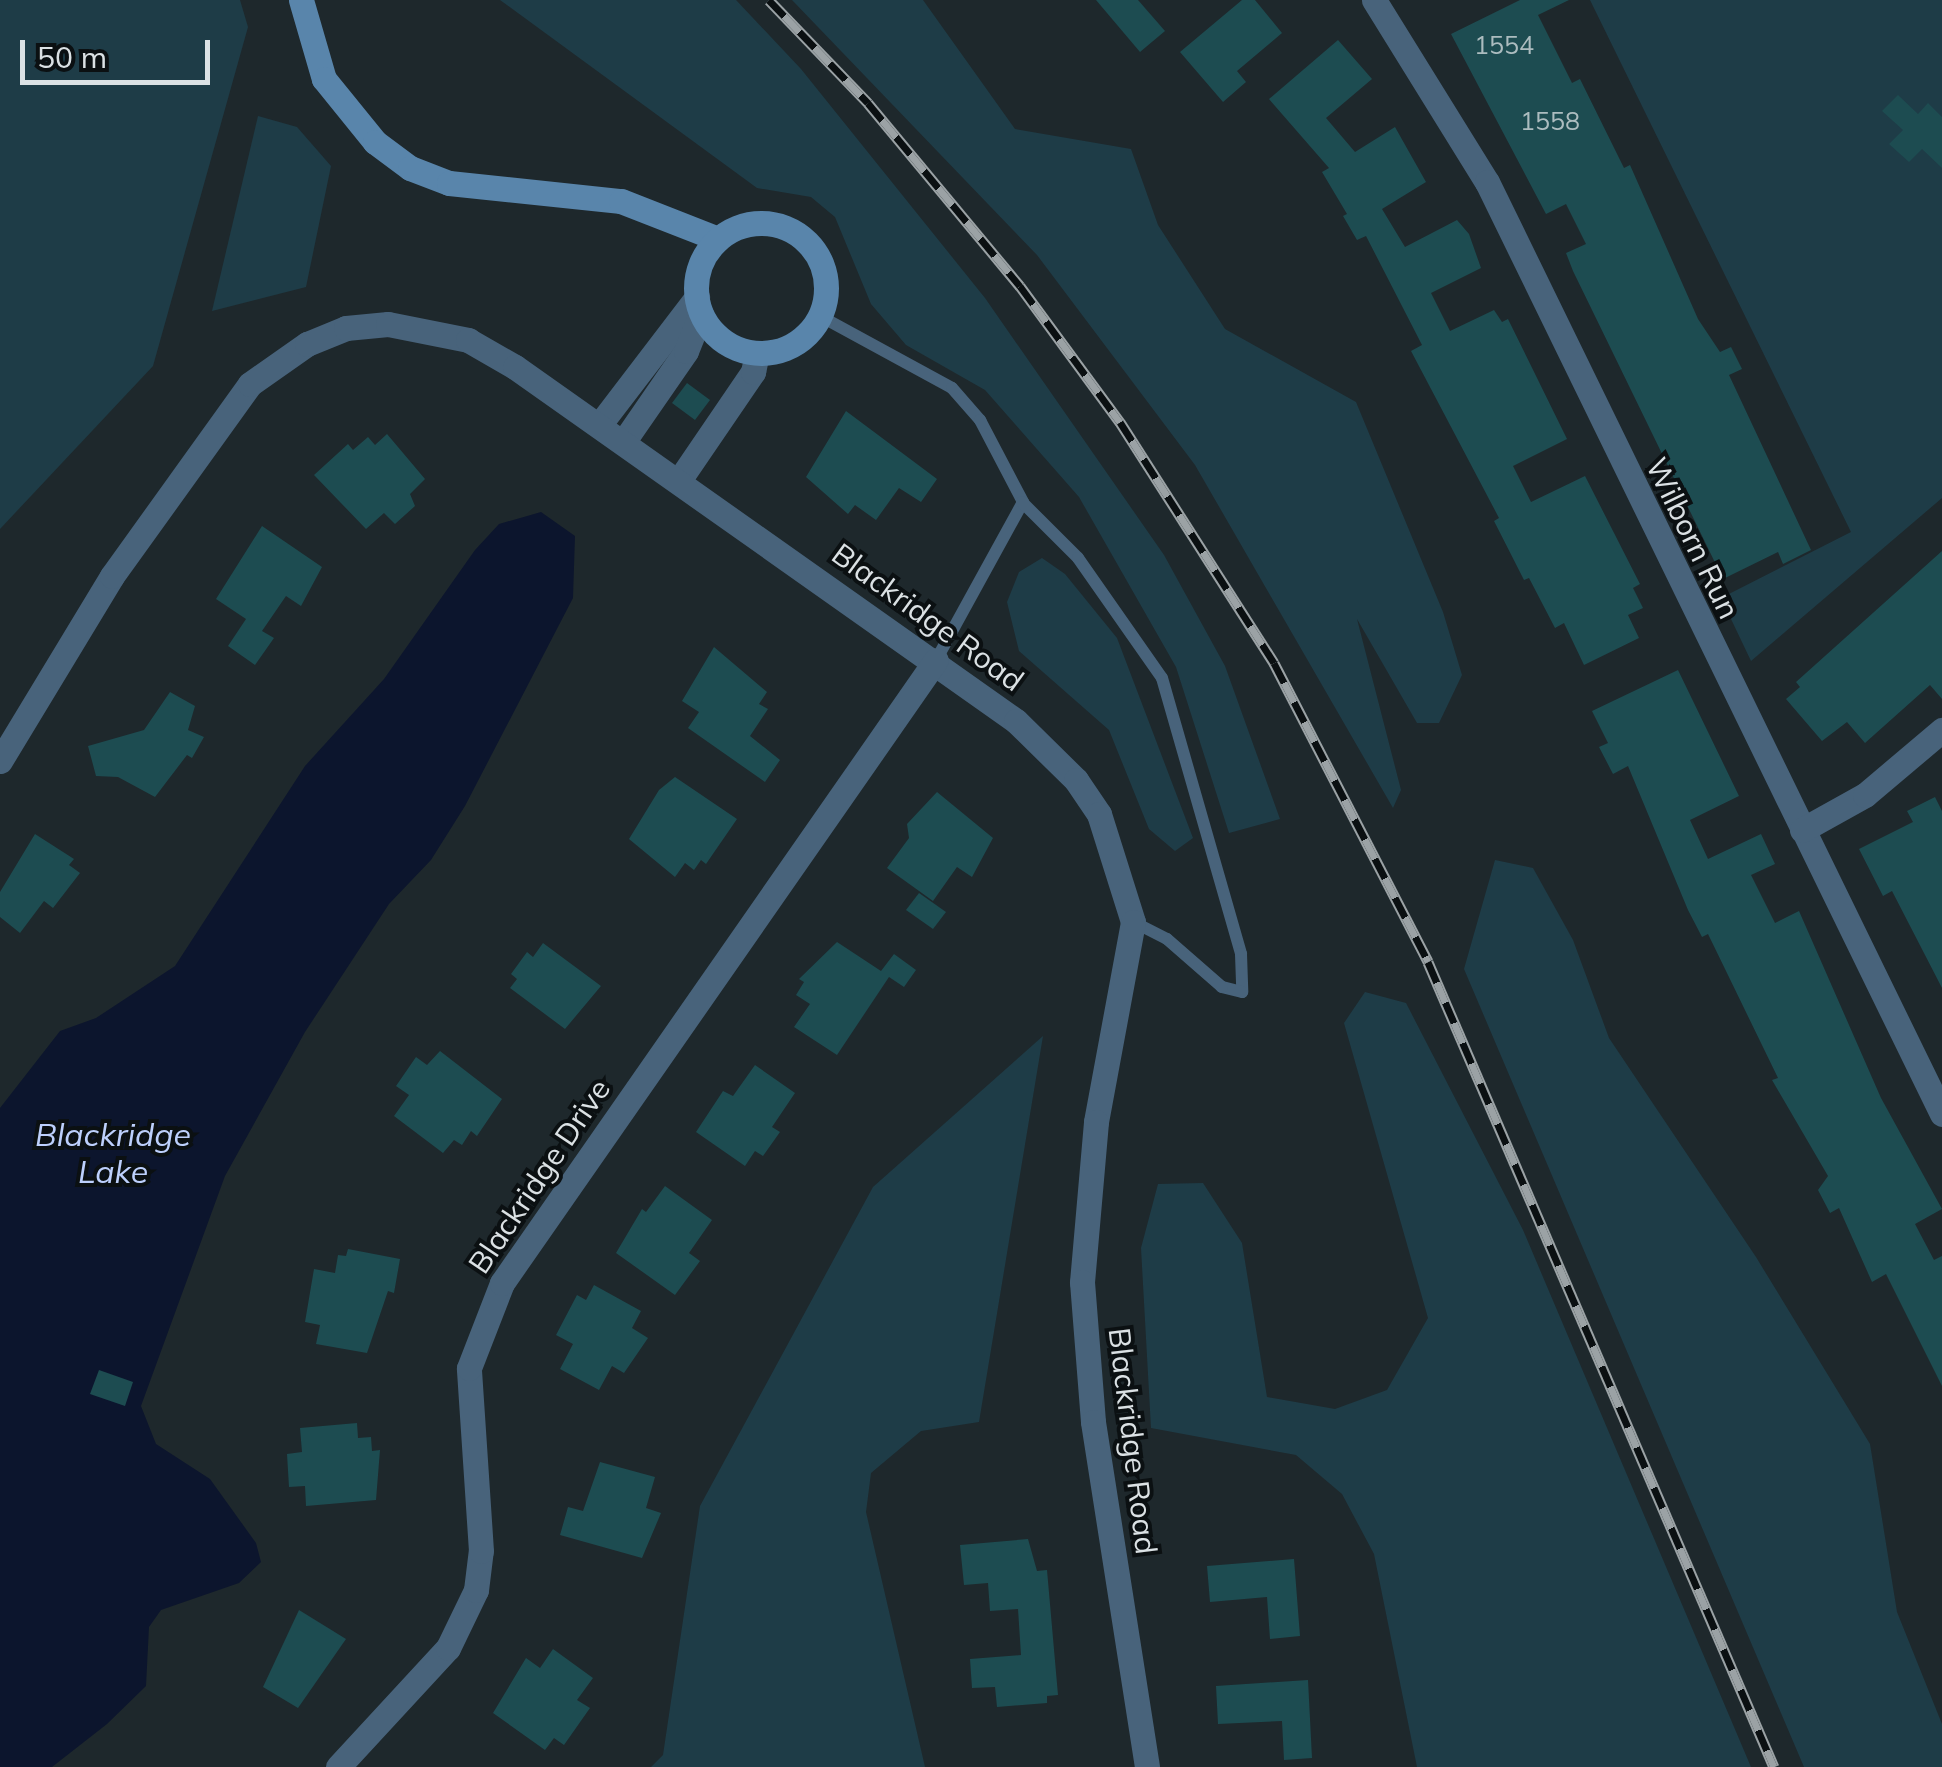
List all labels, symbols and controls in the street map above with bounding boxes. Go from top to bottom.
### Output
scale bar [25,20,215,82]
house number: 1554 [1474,30,1534,60]
text: 50 m [37,38,107,76]
house number: 1558 [1520,106,1580,136]
street label: Wilborn Run [1639,452,1747,624]
street label: Blackridge Road [825,536,1031,698]
street label: Blackridge Drive [461,1072,617,1280]
water label: Blackridge Lake [35,1116,191,1191]
street label: Blackridge Road [1101,1326,1165,1556]

